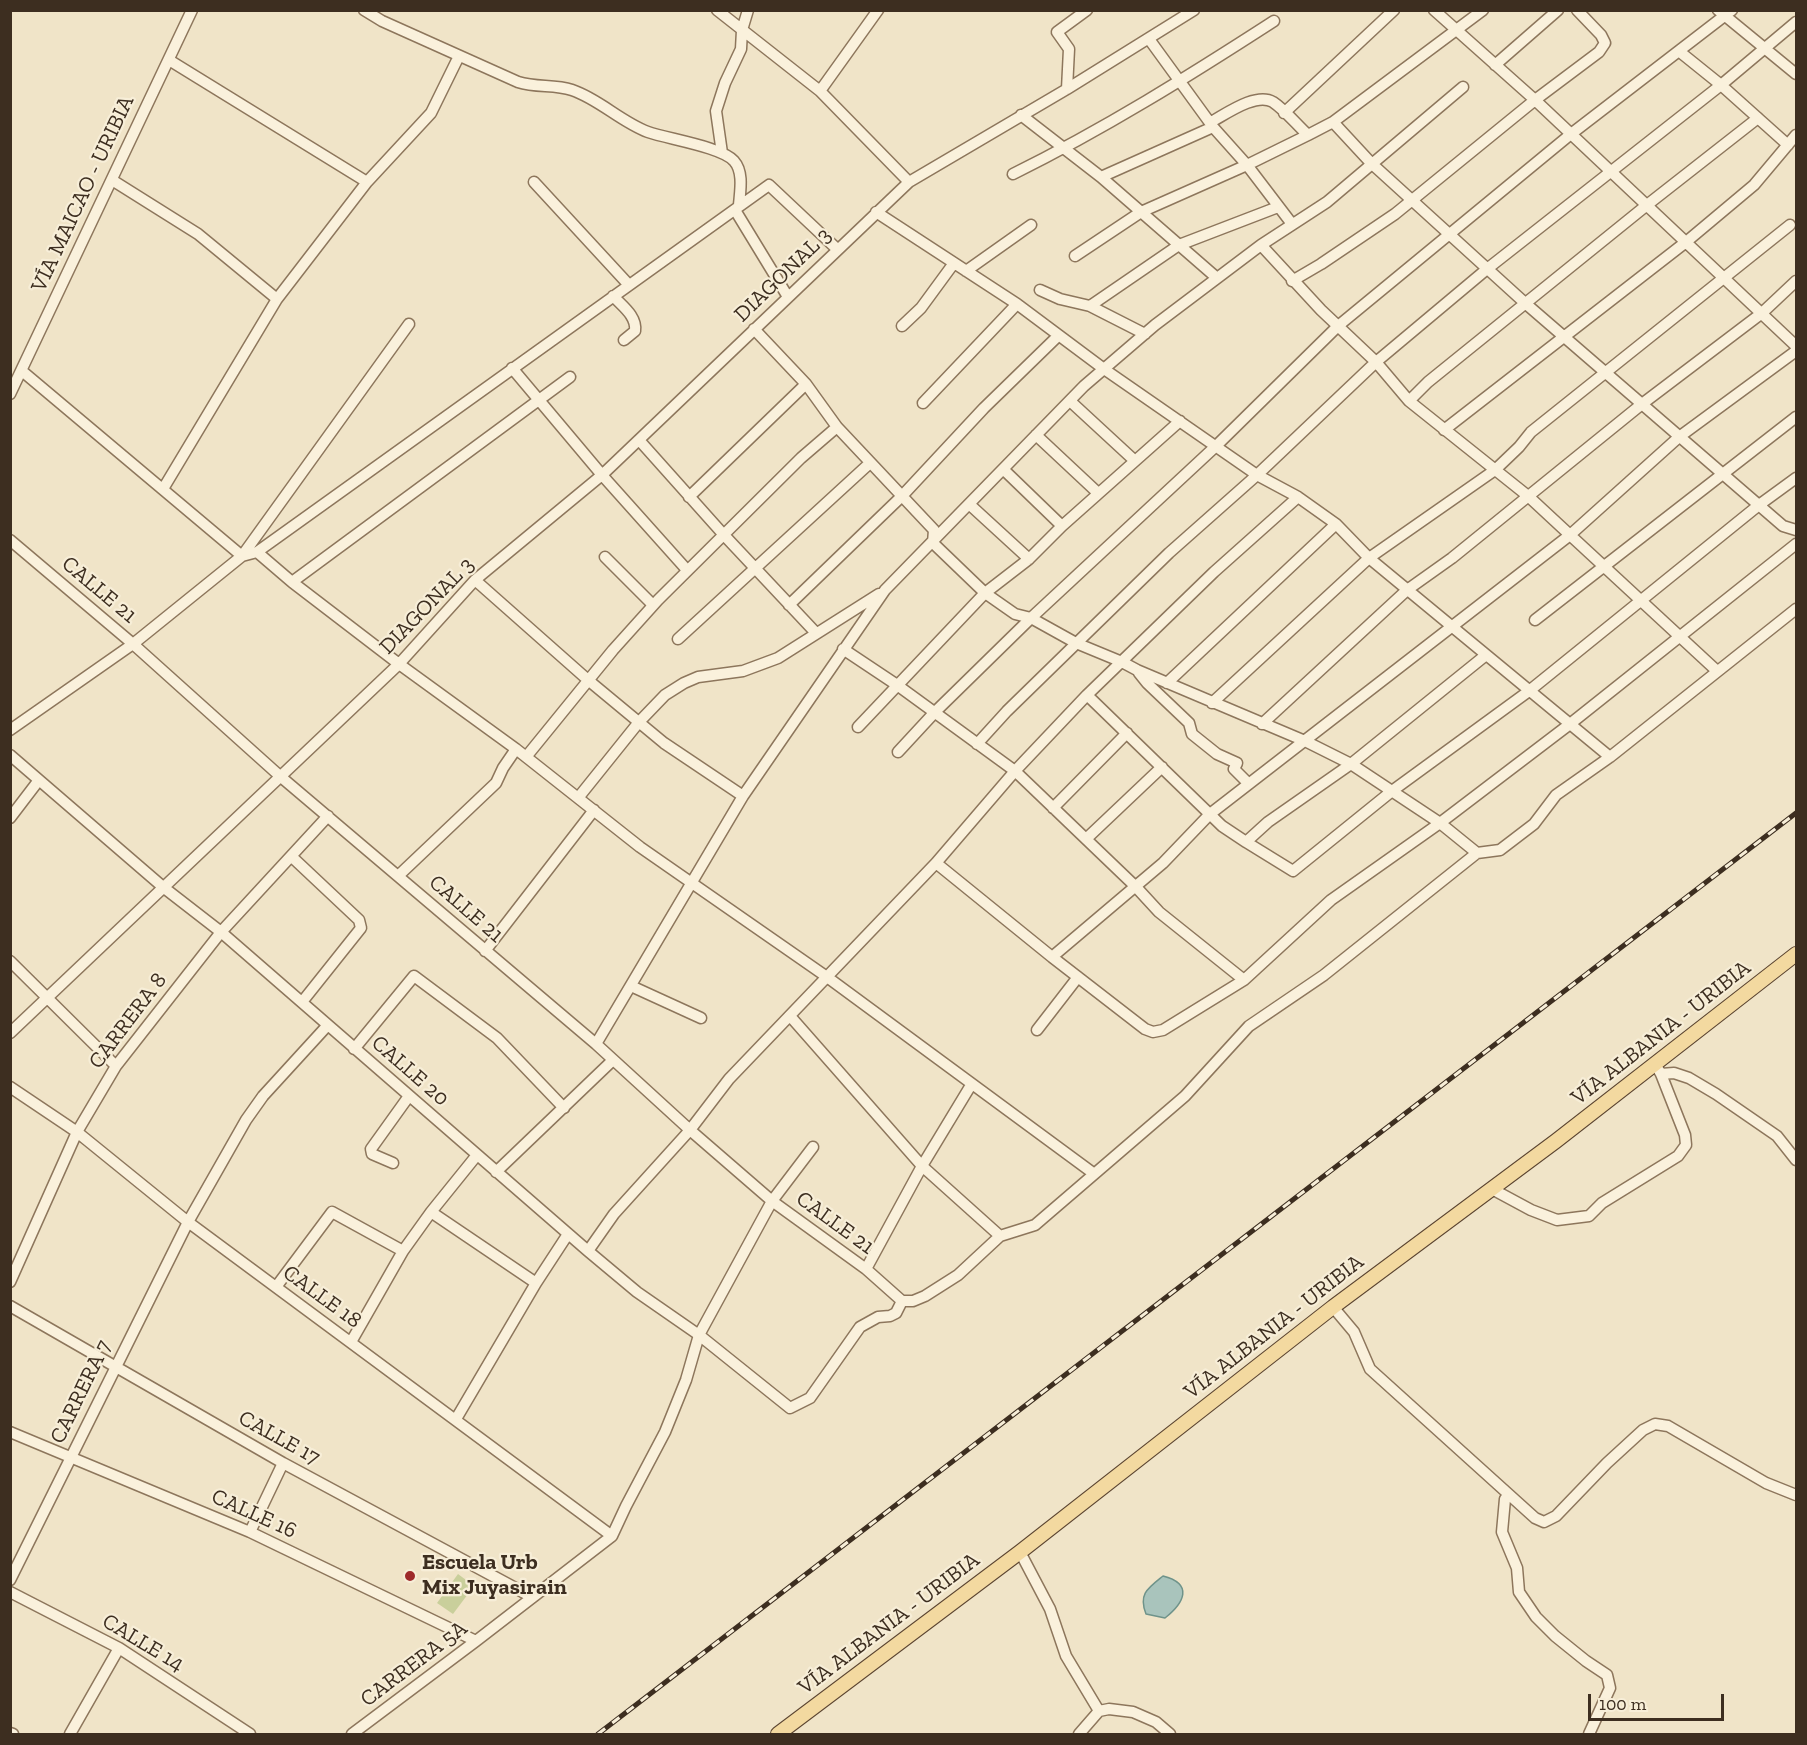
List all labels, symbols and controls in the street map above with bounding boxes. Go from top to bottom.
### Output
street label: VÍA MAICAO - URIBIA [26,92,140,296]
street label: DIAGONAL 3 [729,222,837,328]
street label: CALLE 21 [56,551,142,629]
street label: DIAGONAL 3 [374,552,480,660]
street label: CALLE 21 [423,869,509,949]
street label: VÍA ALBANIA - URIBIA [1566,955,1756,1111]
street label: CARRERA 8 [83,968,173,1074]
street label: CALLE 20 [366,1030,454,1112]
street label: CALLE 21 [791,1186,879,1260]
street label: VÍA ALBANIA - URIBIA [1179,1249,1369,1405]
street label: CALLE 18 [278,1260,366,1334]
street label: CARRERA 7 [45,1336,117,1448]
street label: CALLE 17 [234,1405,324,1471]
street label: CALLE 16 [207,1484,301,1544]
street label: VÍA ALBANIA - URIBIA [793,1547,985,1701]
place label: Escuela Urb Mix Juyasirain [422,1550,567,1602]
marker: Escuela Urb Mix Juyasirain [403,1569,417,1583]
street label: CALLE 14 [97,1608,189,1678]
street label: CARRERA 5A [355,1615,473,1713]
scale bar [1591,1682,1728,1720]
text: 100 m [1599,1693,1646,1715]

